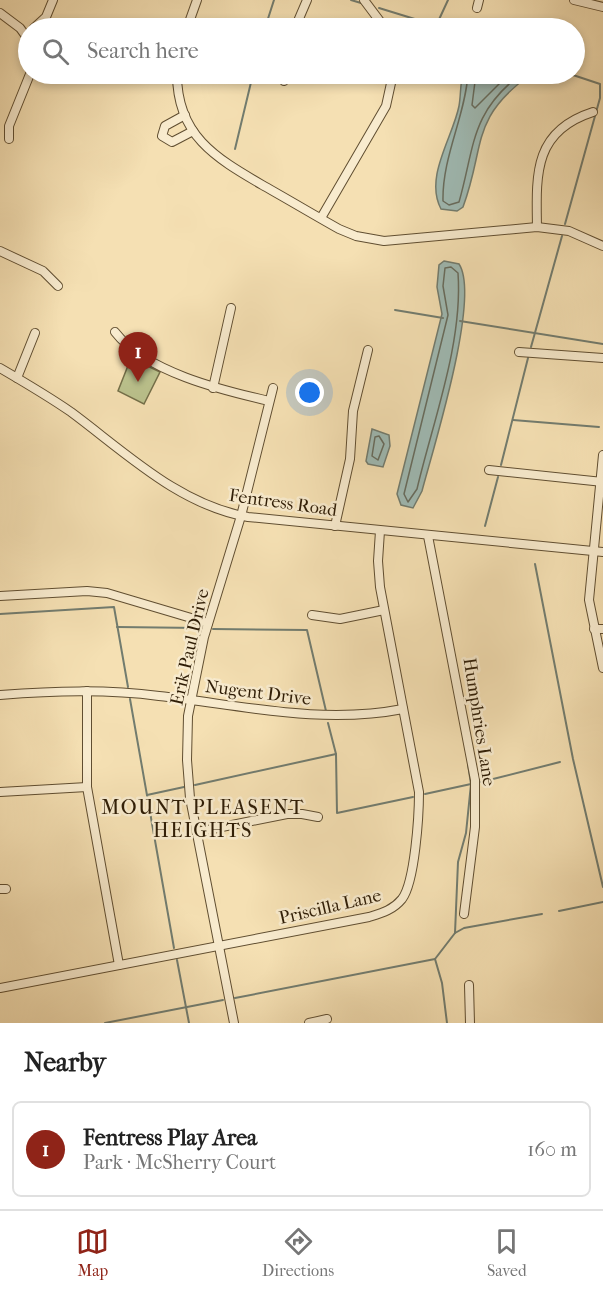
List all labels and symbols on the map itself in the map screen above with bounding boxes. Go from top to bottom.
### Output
pin: 1 [118,332,158,382]
your location [295,378,324,407]
street label: Fentress Road [228,485,339,521]
street label: Erik Paul Drive [166,587,214,707]
street label: Humphries Lane [458,656,500,788]
street label: Nugent Drive [204,676,312,710]
district label: MOUNT PLEASENT HEIGHTS [101,796,305,842]
street label: Priscilla Lane [277,885,383,929]

